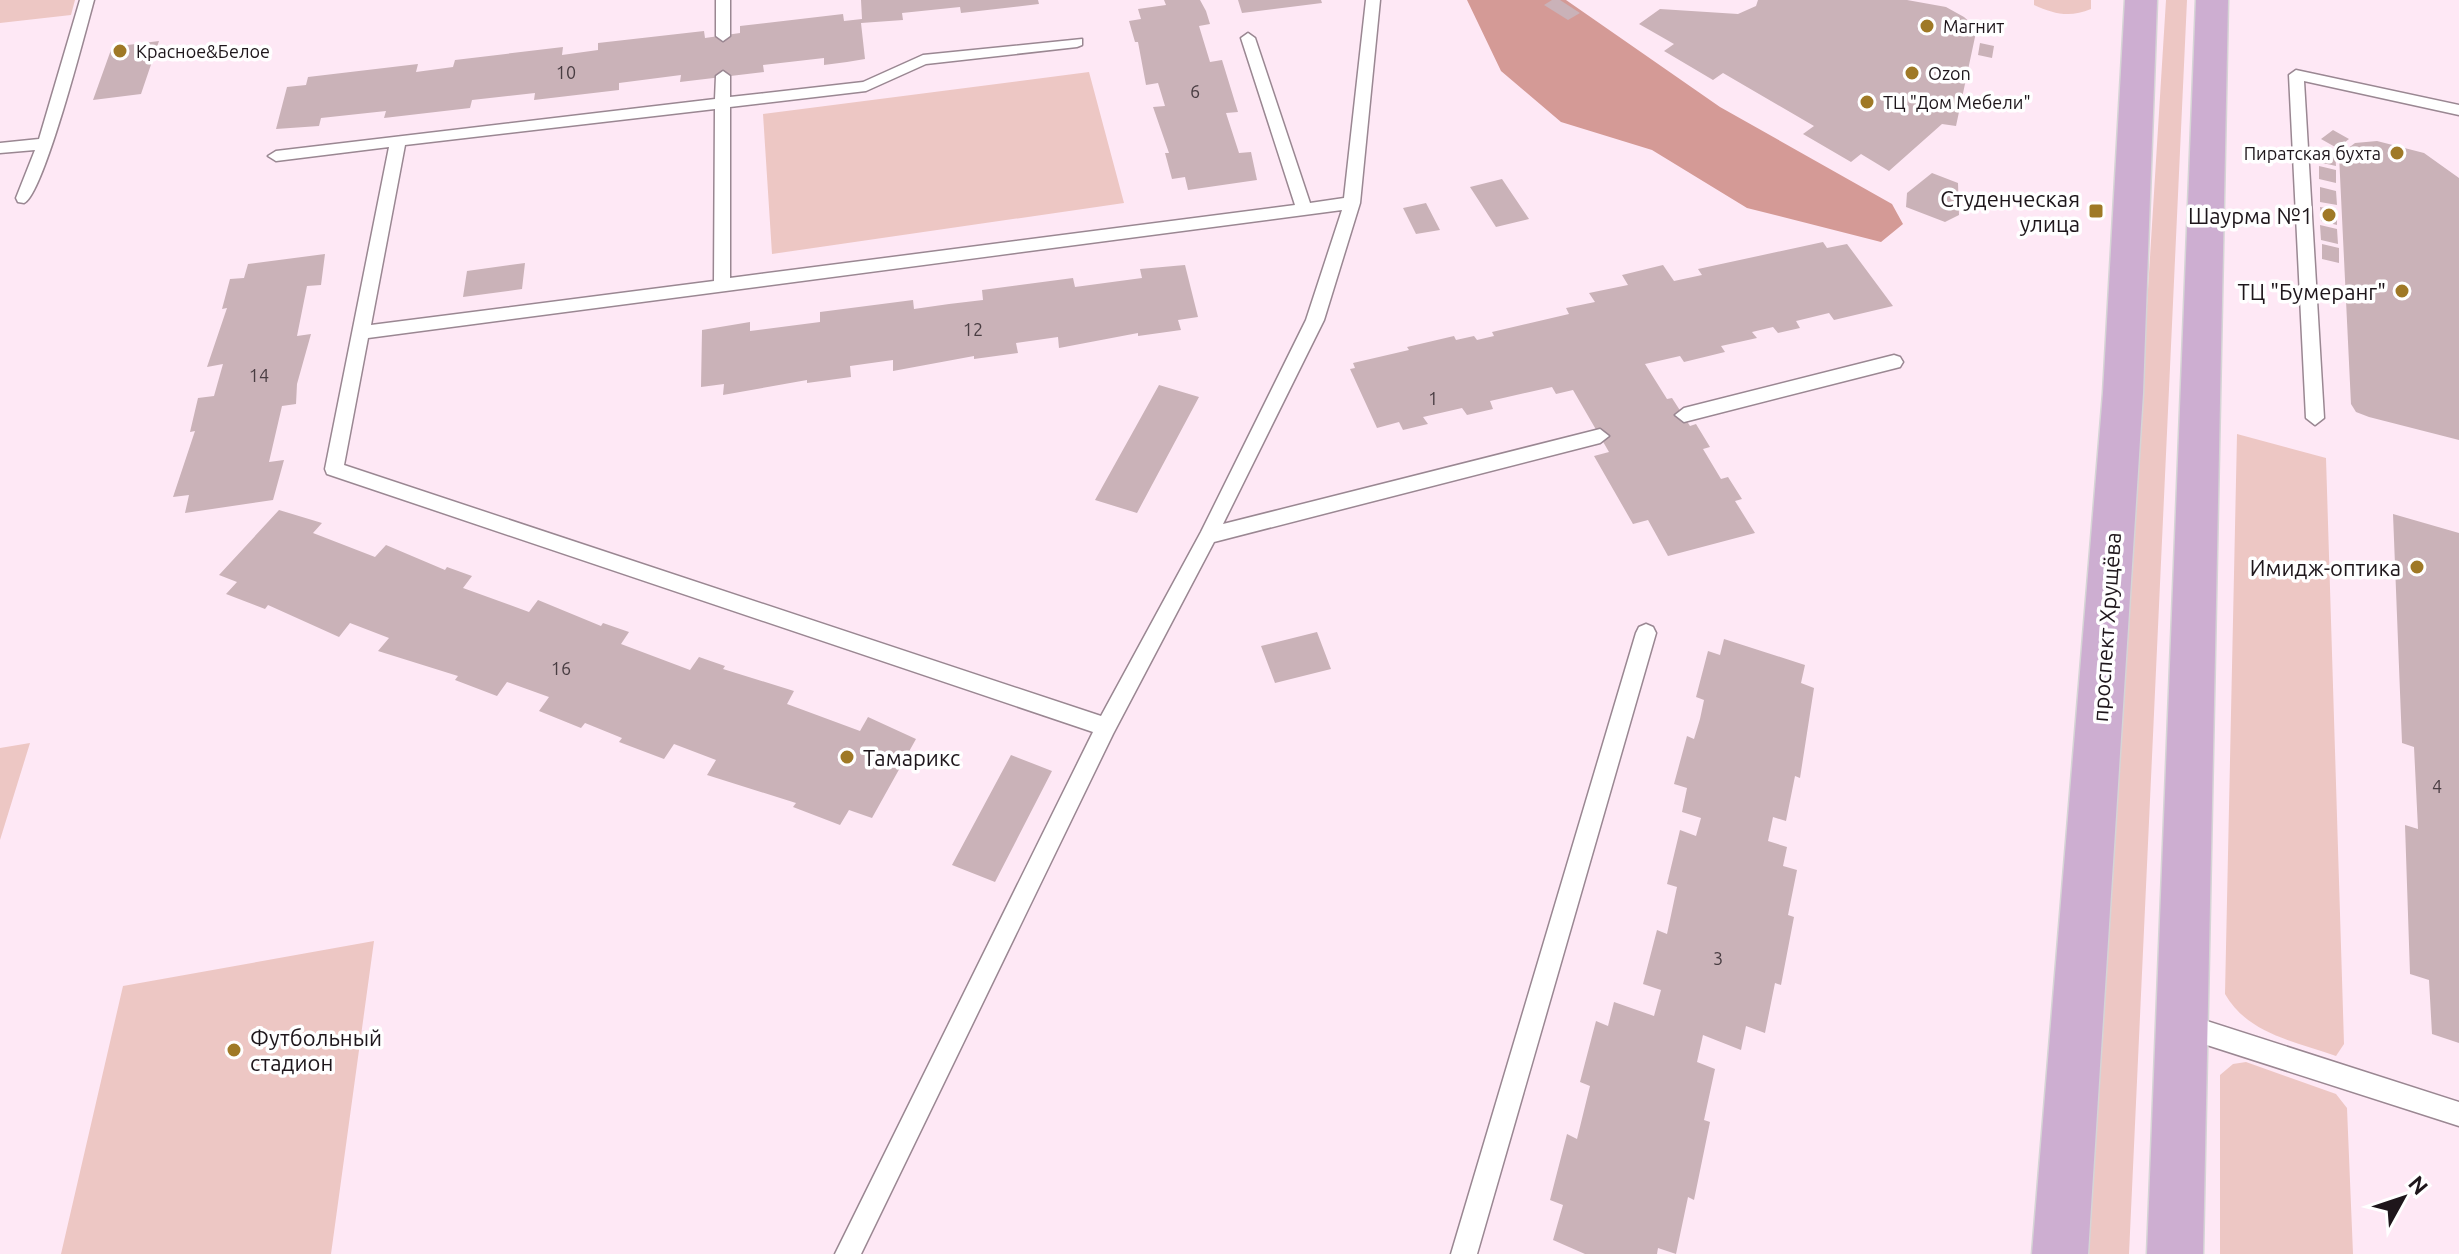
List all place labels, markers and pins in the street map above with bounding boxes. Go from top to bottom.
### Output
place label: Магнит [1943,16,2004,36]
marker: Магнит [1918,17,1936,35]
place label: Красное&Белое [136,41,270,61]
marker: Красное&Белое [111,42,129,60]
place label: Ozon [1928,63,1971,83]
marker: Ozon [1903,64,1921,82]
place label: ТЦ "Дом Мебели" [1883,92,2031,112]
marker: ТЦ "Дом Мебели" [1858,93,1876,111]
place label: Пиратская бухта [2244,143,2381,163]
marker: Пиратская бухта [2388,144,2406,162]
place label: Студенческая улица [1940,186,2080,236]
marker: Студенческая улица [2087,202,2105,220]
place label: Шаурма №1 [2188,203,2313,228]
marker: Шаурма №1 [2320,206,2338,224]
place label: ТЦ "Бумеранг" [2237,279,2386,304]
marker: ТЦ "Бумеранг" [2393,282,2411,300]
place label: Имидж-оптика [2250,555,2401,580]
marker: Имидж-оптика [2408,558,2426,576]
place label: Тамарикс [863,745,960,770]
marker: Тамарикс [838,748,856,766]
place label: Футбольный стадион [250,1025,382,1075]
marker: Футбольный стадион [225,1041,243,1059]

